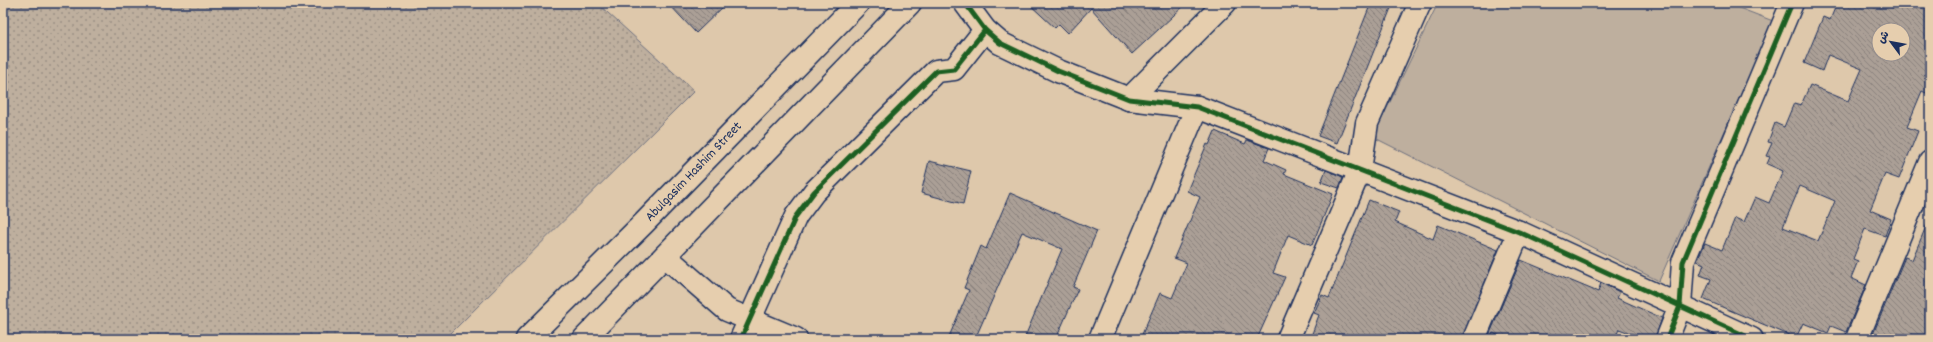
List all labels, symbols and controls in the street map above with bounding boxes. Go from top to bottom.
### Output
north arrow [1871,22,1911,62]
text: ش [1874,28,1894,47]
street label: Abulgasim Hashim Street [641,117,747,227]

